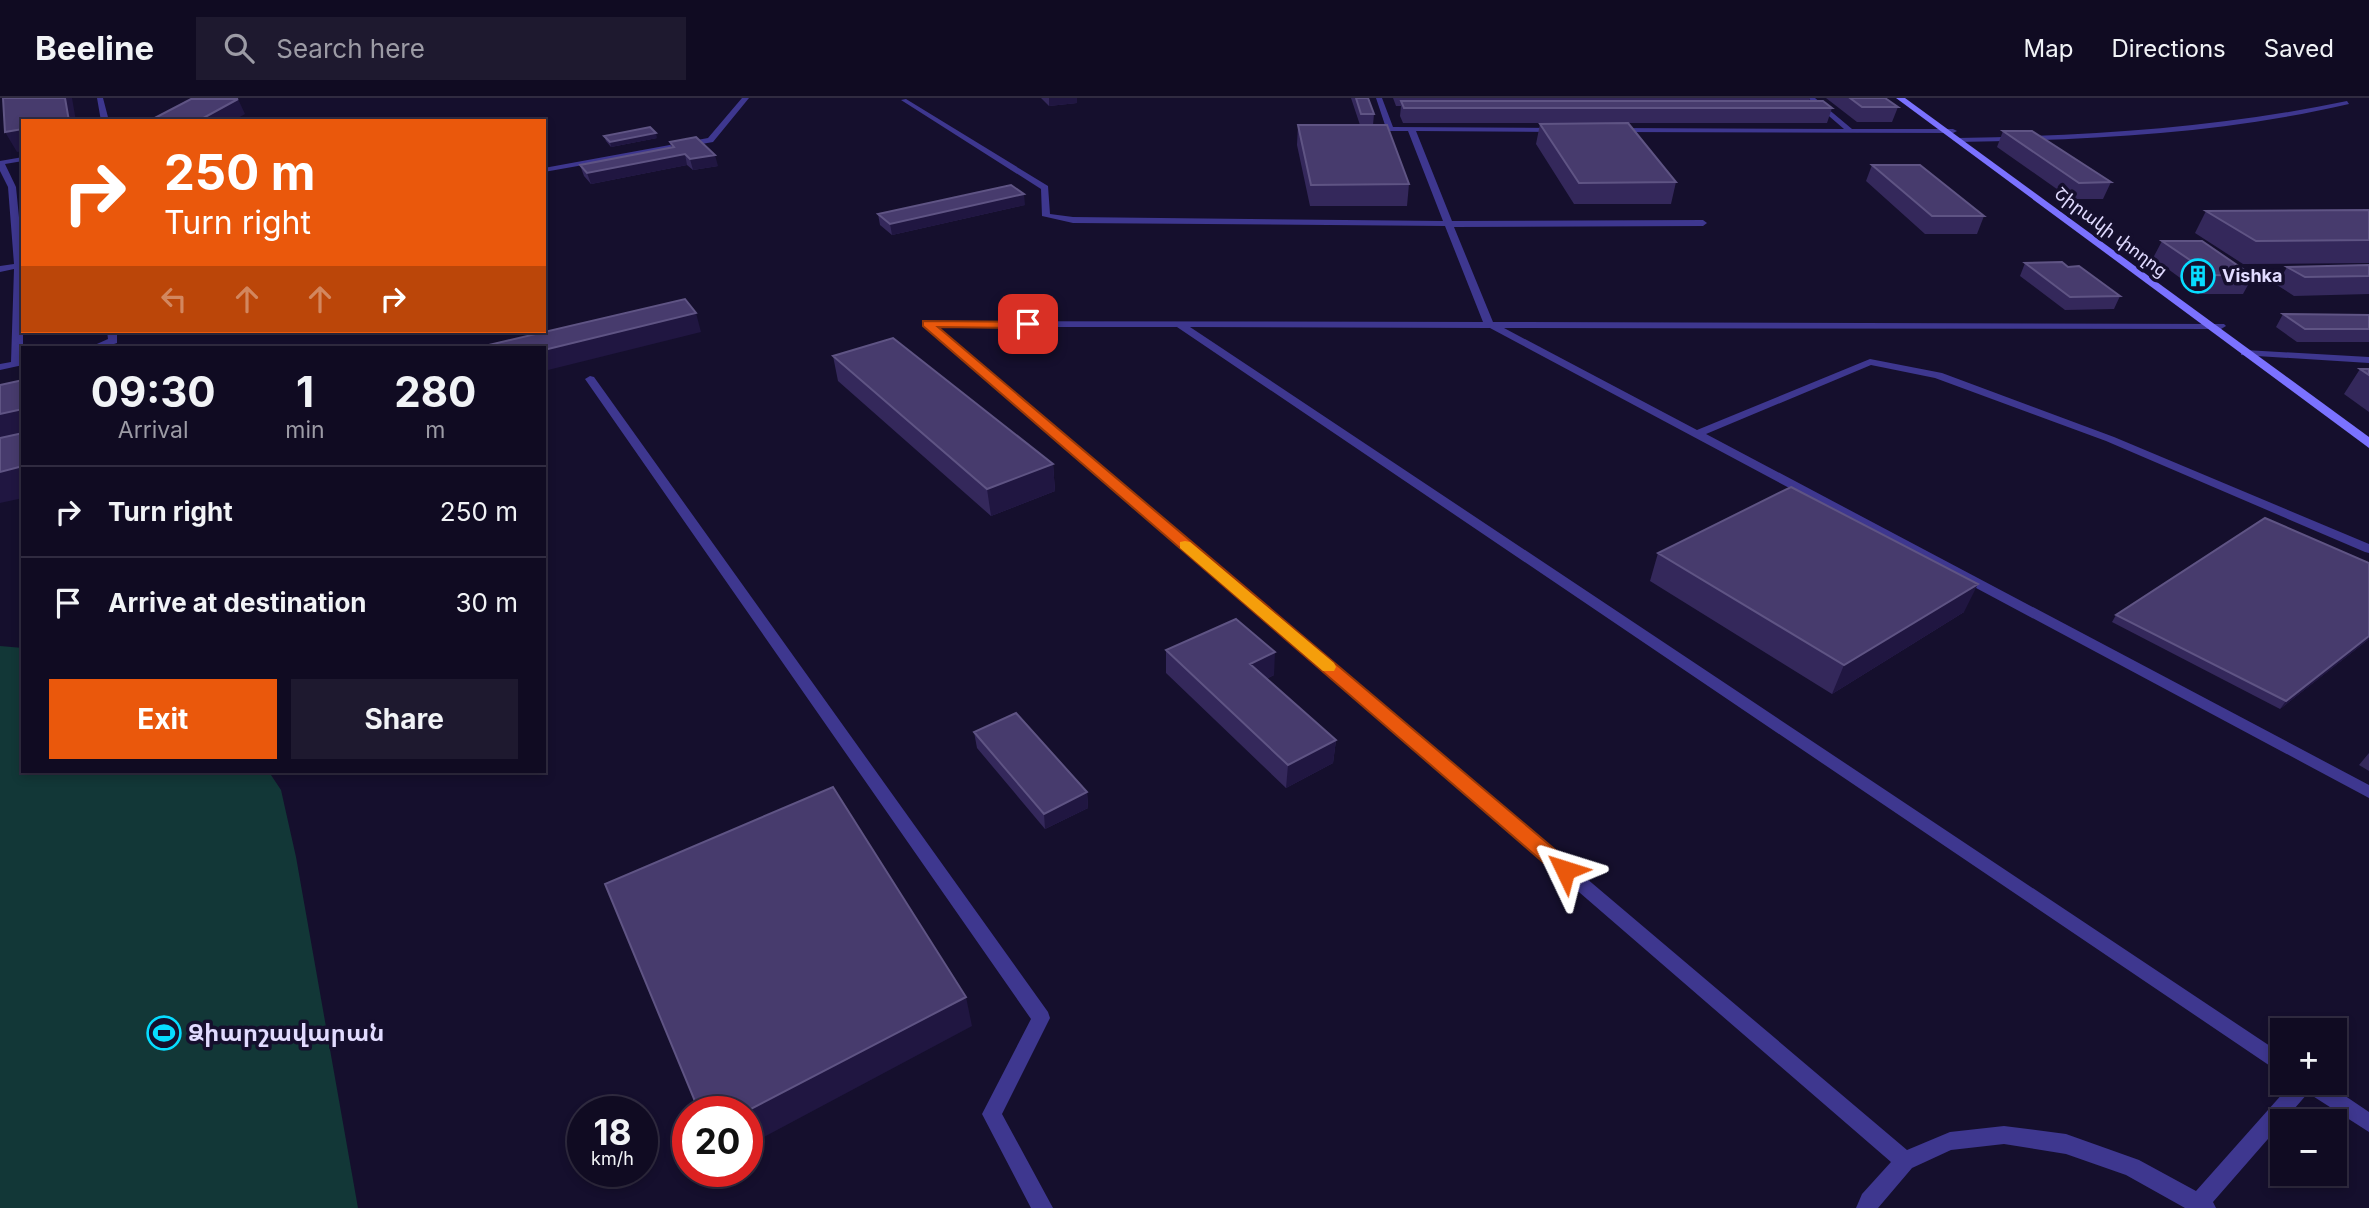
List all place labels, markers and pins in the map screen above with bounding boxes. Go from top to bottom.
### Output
building icon: Vishka [2179,257,2217,295]
place label: Vishka [2222,265,2283,286]
pin [998,294,1058,354]
sports icon: Ձիարշավարան [145,1014,183,1052]
place label: Ձիարշավարան [188,1018,385,1047]

